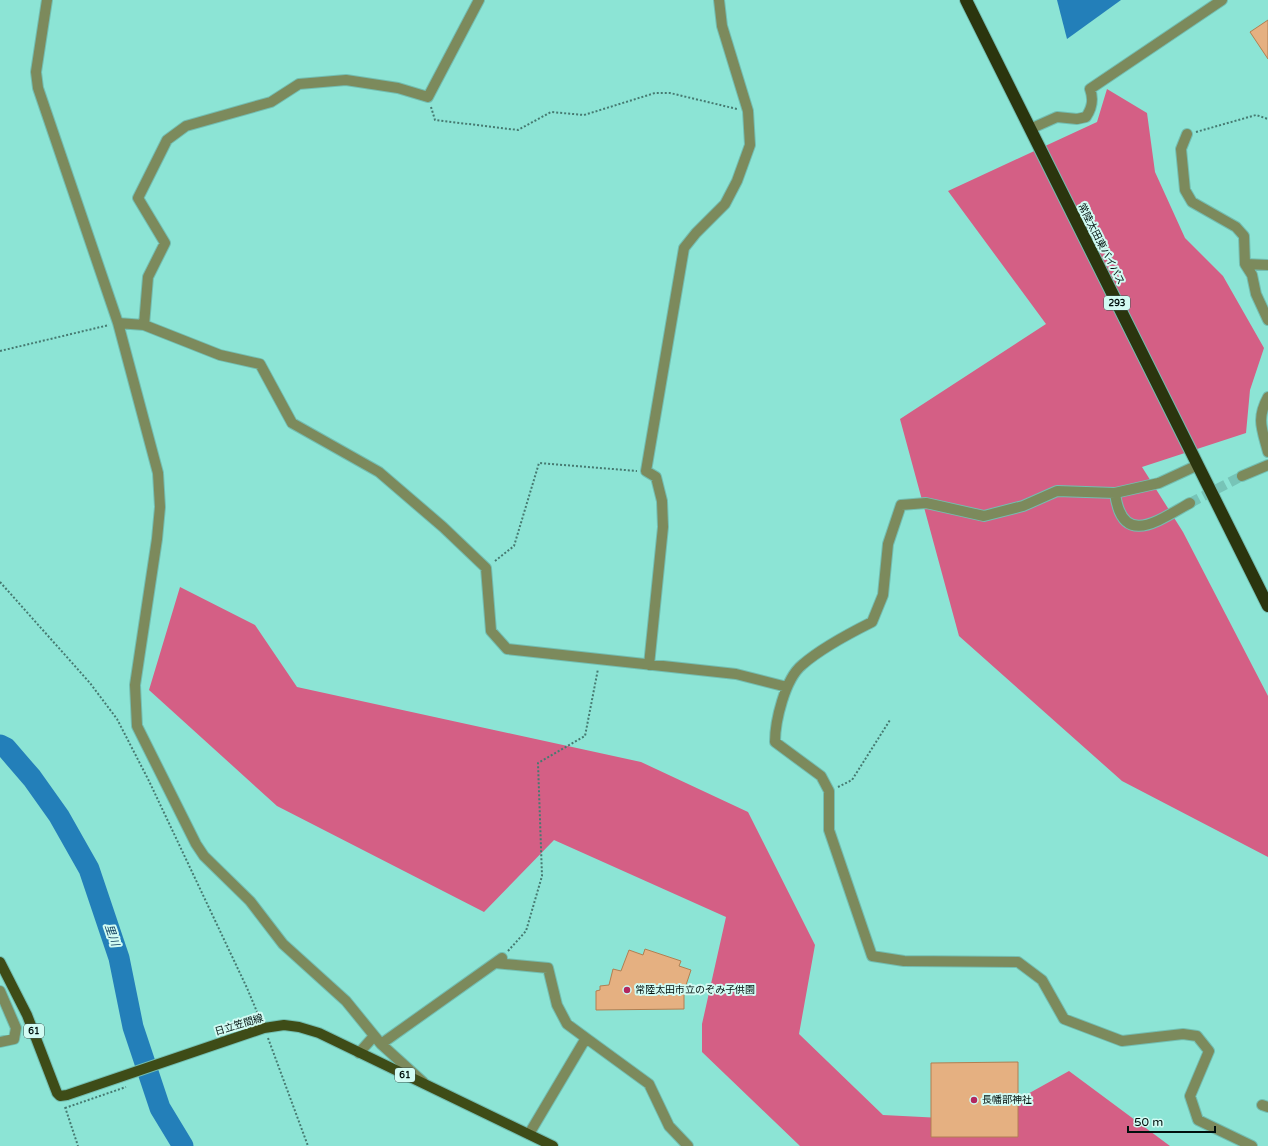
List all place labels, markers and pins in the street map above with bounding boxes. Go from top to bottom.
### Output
place label: 常陸太田市立のぞみ子供園 [635,984,755,996]
marker: 常陸太田市立のぞみ子供園 [622,985,632,995]
place label: 長幡部神社 [982,1094,1032,1106]
marker: 長幡部神社 [969,1095,979,1105]

